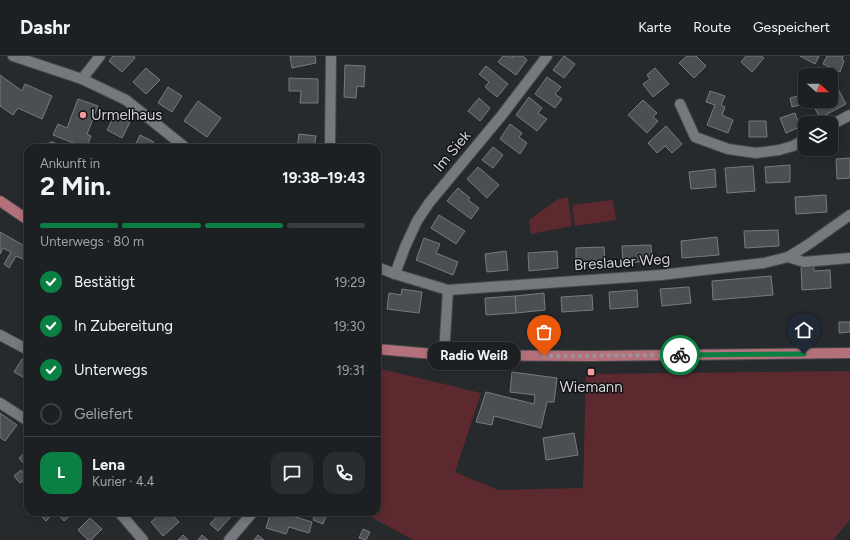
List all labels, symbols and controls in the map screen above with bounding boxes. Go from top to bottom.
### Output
text: Dashr [20,16,70,39]
text: Karte [638,19,671,36]
text: Route [693,19,731,36]
text: Gespeichert [753,19,830,36]
north arrow [798,68,838,108]
map controls [798,68,838,156]
place label: Urmelhaus [91,106,162,124]
marker: Urmelhaus [78,110,88,120]
button: layers [798,116,838,156]
street label: Im Siek [429,126,475,175]
text: Ankunft in [40,156,100,171]
text: 19:38–19:43 [282,169,365,187]
text: 2 Min. [40,170,112,202]
text: Unterwegs · 80 m [40,234,144,249]
street label: Breslauer Weg [573,250,671,274]
icon: check [40,271,62,293]
text: Bestätigt [74,273,135,291]
text: 19:29 [334,275,365,290]
pin [787,313,821,354]
icon: check [40,315,62,337]
pin [527,315,561,356]
text: In Zubereitung [74,317,173,335]
text: 19:30 [334,319,365,334]
icon: home [793,319,815,341]
icon: bag [533,321,555,343]
courier [660,335,700,375]
callout: Radio Weiß [428,342,520,370]
icon: bike [669,344,691,366]
text: Radio Weiß [440,348,508,363]
icon: check [40,359,62,381]
text: Unterwegs [74,361,147,379]
text: 19:31 [337,363,365,378]
marker: Wiemann [586,367,596,377]
place label: Wiemann [559,378,623,396]
text: Geliefert [74,405,133,423]
button: chat [271,452,313,494]
button: phone [323,452,365,494]
text: Lena [92,456,125,474]
text: L [57,464,65,482]
text: Kurier · 4.4 [92,474,155,489]

